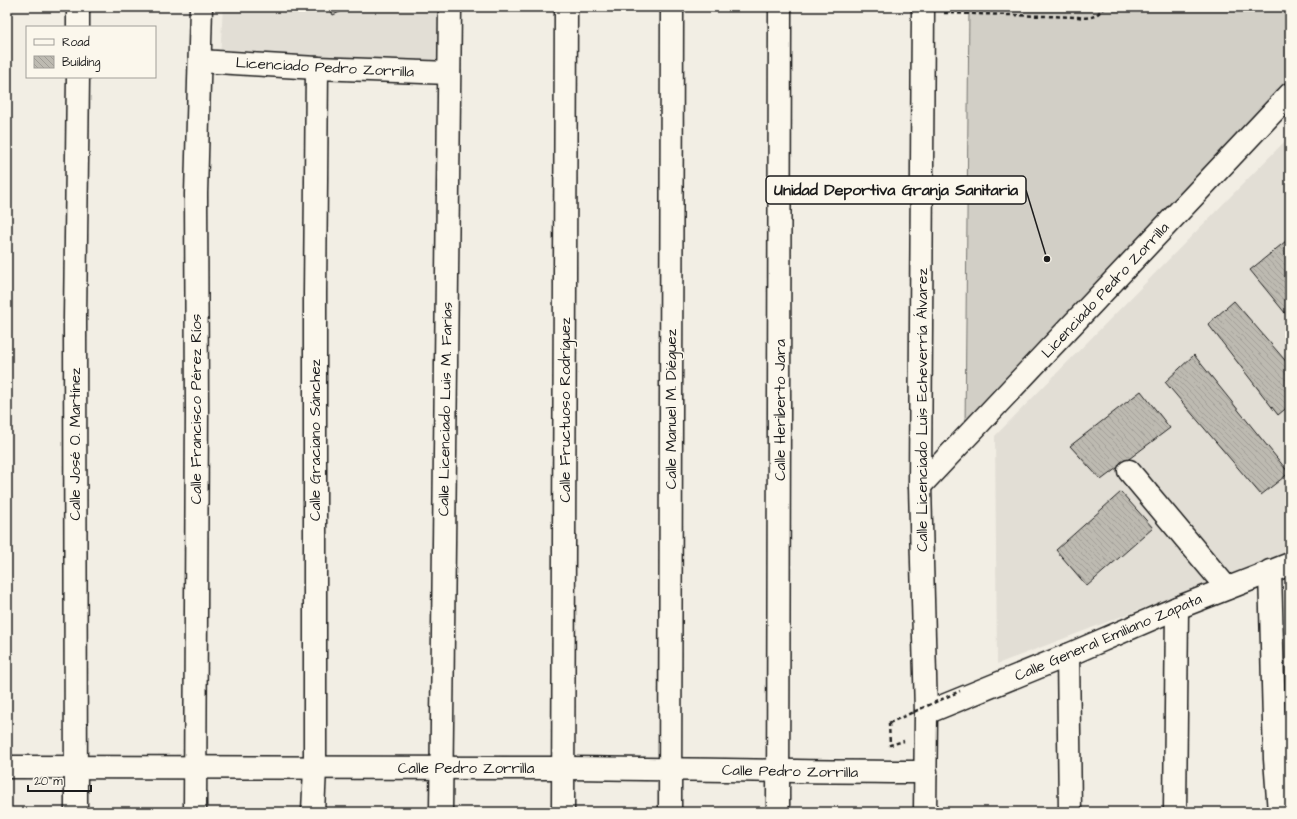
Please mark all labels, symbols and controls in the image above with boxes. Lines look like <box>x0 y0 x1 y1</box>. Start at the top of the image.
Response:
legend <box>26 26 156 78</box>
text: Road <box>62 34 90 51</box>
street label: Licenciado Pedro Zorrilla <box>235 52 415 83</box>
text: Building <box>62 54 100 72</box>
callout: Unidad Deportiva Granja Sanitaria <box>766 176 1026 204</box>
text: Unidad Deportiva Granja Sanitaria <box>774 179 1019 201</box>
street label: Licenciado Pedro Zorrilla <box>1037 218 1174 363</box>
street label: Calle Licenciado Luis Echeverría Álvarez <box>912 268 933 552</box>
street label: Calle Licenciado Luis M. Farías <box>433 301 458 516</box>
street label: Calle Francisco Pérez Ríos <box>186 313 207 504</box>
street label: Calle Fructuoso Rodríguez <box>555 317 577 503</box>
street label: Calle Manuel M. Diéguez <box>661 328 683 489</box>
street label: Calle Heriberto Jara <box>770 339 791 481</box>
street label: Calle Graciano Sánchez <box>305 358 326 521</box>
street label: Calle José O. Martínez <box>65 367 86 520</box>
street label: Calle General Emiliano Zapata <box>1011 588 1205 687</box>
street label: Calle Pedro Zorrilla <box>398 758 535 779</box>
street label: Calle Pedro Zorrilla <box>722 760 859 783</box>
scale bar <box>28 767 91 793</box>
text: 20 m <box>34 773 63 790</box>

